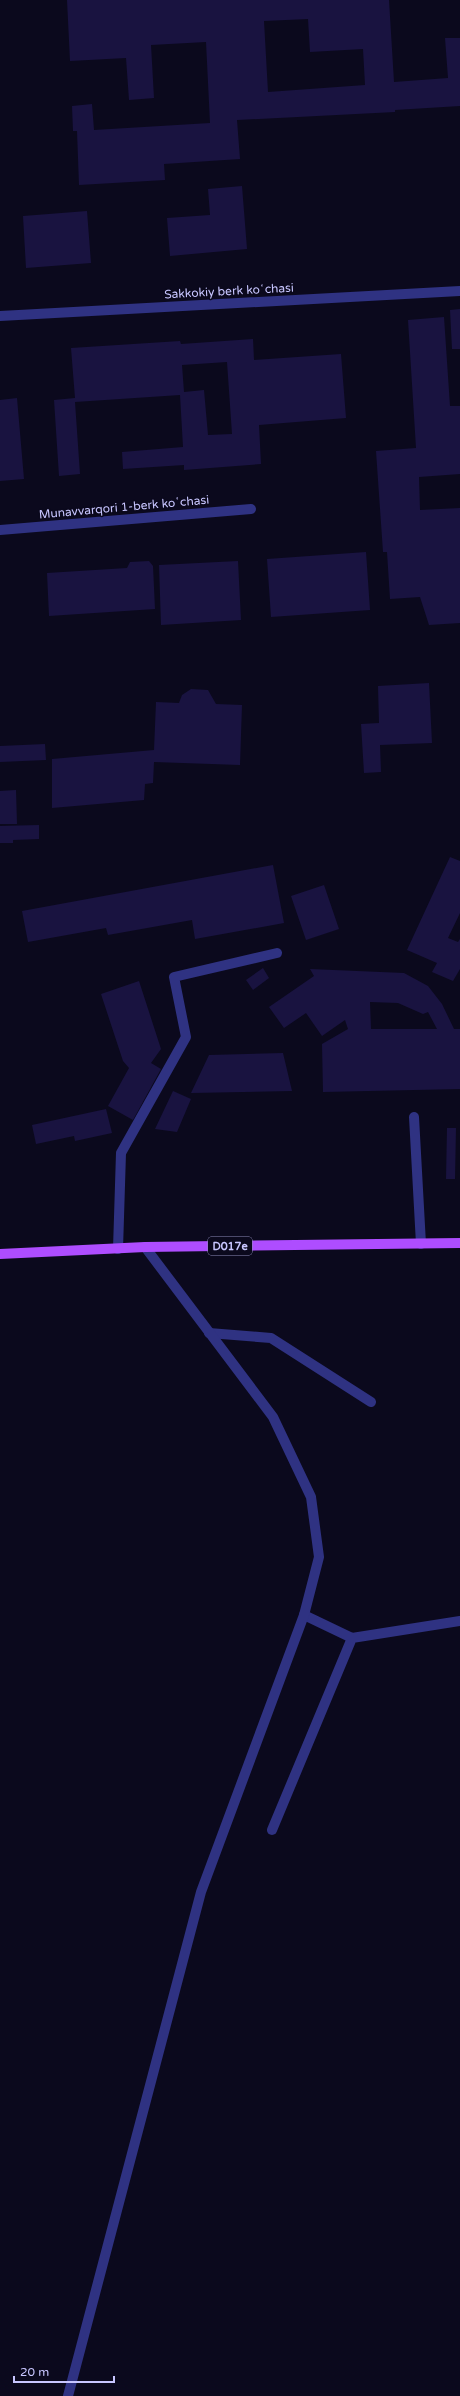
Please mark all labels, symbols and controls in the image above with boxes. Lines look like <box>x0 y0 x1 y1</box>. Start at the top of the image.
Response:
street label: Sakkokiy berk koʻchasi <box>164 281 294 301</box>
street label: Munavvarqori 1-berk koʻchasi <box>38 493 210 521</box>
road number: D017e <box>208 1237 252 1255</box>
scale bar <box>14 2358 114 2384</box>
text: 20 m <box>20 2365 49 2379</box>

